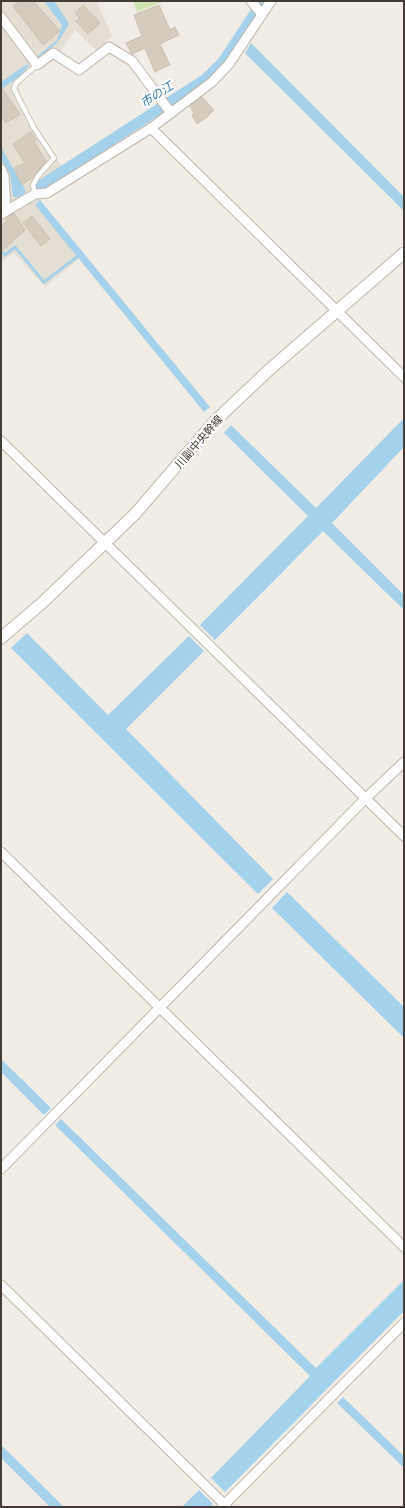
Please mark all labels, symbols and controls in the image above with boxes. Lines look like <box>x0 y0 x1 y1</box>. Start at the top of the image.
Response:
water label: 市の江 <box>138 78 178 111</box>
street label: 川副中央幹線 <box>172 413 226 471</box>

